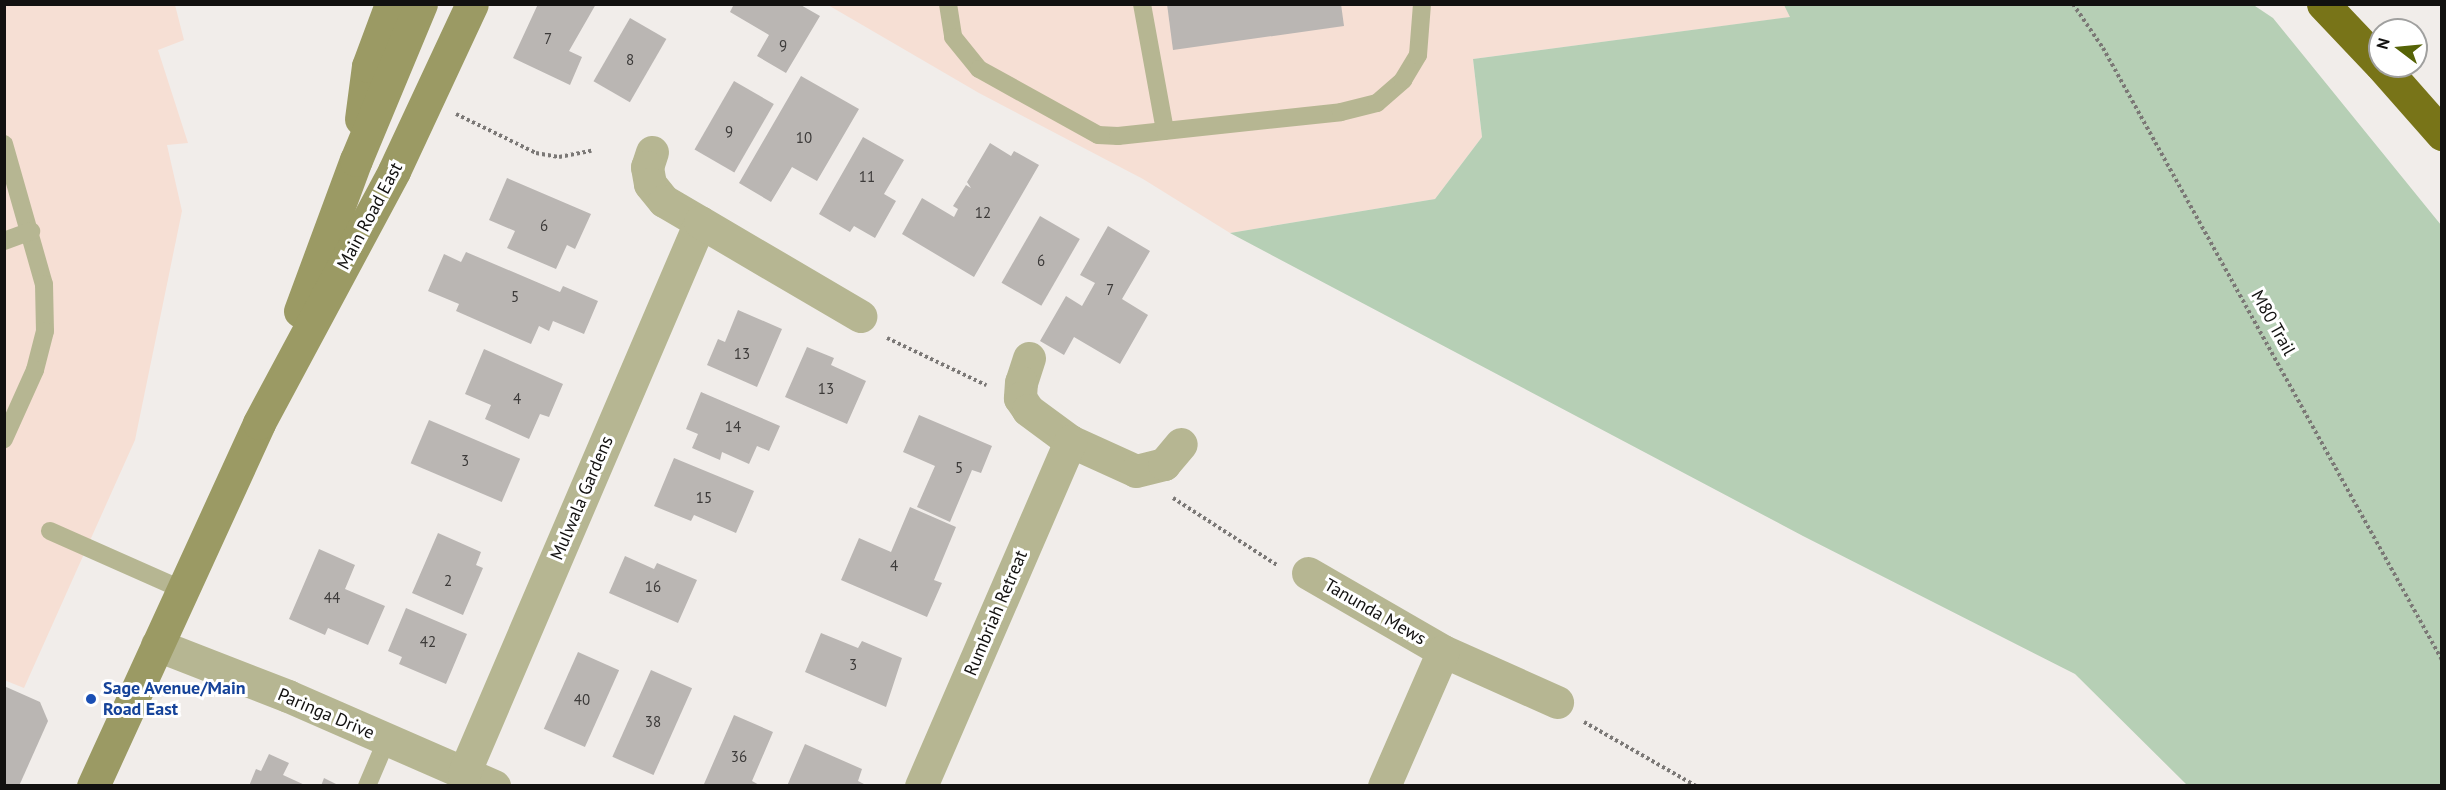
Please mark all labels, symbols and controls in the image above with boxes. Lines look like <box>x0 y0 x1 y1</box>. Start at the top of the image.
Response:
north arrow <box>2368 18 2428 78</box>
house number: 7 <box>544 30 552 48</box>
text: N <box>2372 36 2394 51</box>
house number: 9 <box>779 37 787 55</box>
house number: 8 <box>626 51 634 69</box>
house number: 9 <box>725 123 733 141</box>
house number: 10 <box>796 129 812 147</box>
street label: Main Road East <box>333 159 407 273</box>
house number: 11 <box>859 168 875 186</box>
house number: 12 <box>975 204 991 222</box>
house number: 6 <box>540 217 548 235</box>
house number: 6 <box>1037 252 1045 270</box>
house number: 7 <box>1106 281 1114 299</box>
street label: M80 Trail <box>2246 286 2300 360</box>
house number: 5 <box>511 288 519 306</box>
house number: 13 <box>734 345 750 363</box>
house number: 13 <box>818 380 834 398</box>
house number: 4 <box>513 390 521 408</box>
house number: 14 <box>725 418 741 436</box>
street label: Mulwala Gardens <box>546 433 618 563</box>
house number: 3 <box>461 452 469 470</box>
house number: 5 <box>955 459 963 477</box>
house number: 15 <box>696 489 712 507</box>
street label: Rumbriah Retreat <box>960 547 1032 679</box>
house number: 4 <box>890 557 898 575</box>
house number: 2 <box>444 572 452 590</box>
street label: Tanunda Mews <box>1320 574 1430 650</box>
house number: 16 <box>645 578 661 596</box>
house number: 44 <box>324 589 340 607</box>
house number: 42 <box>420 633 436 651</box>
house number: 3 <box>849 656 857 674</box>
place label: Sage Avenue/Main Road East <box>103 678 246 720</box>
street label: Paringa Drive <box>274 684 378 744</box>
house number: 40 <box>574 691 590 709</box>
marker: Sage Avenue/Main Road East <box>84 692 98 706</box>
house number: 38 <box>645 713 661 731</box>
house number: 36 <box>731 748 747 766</box>

